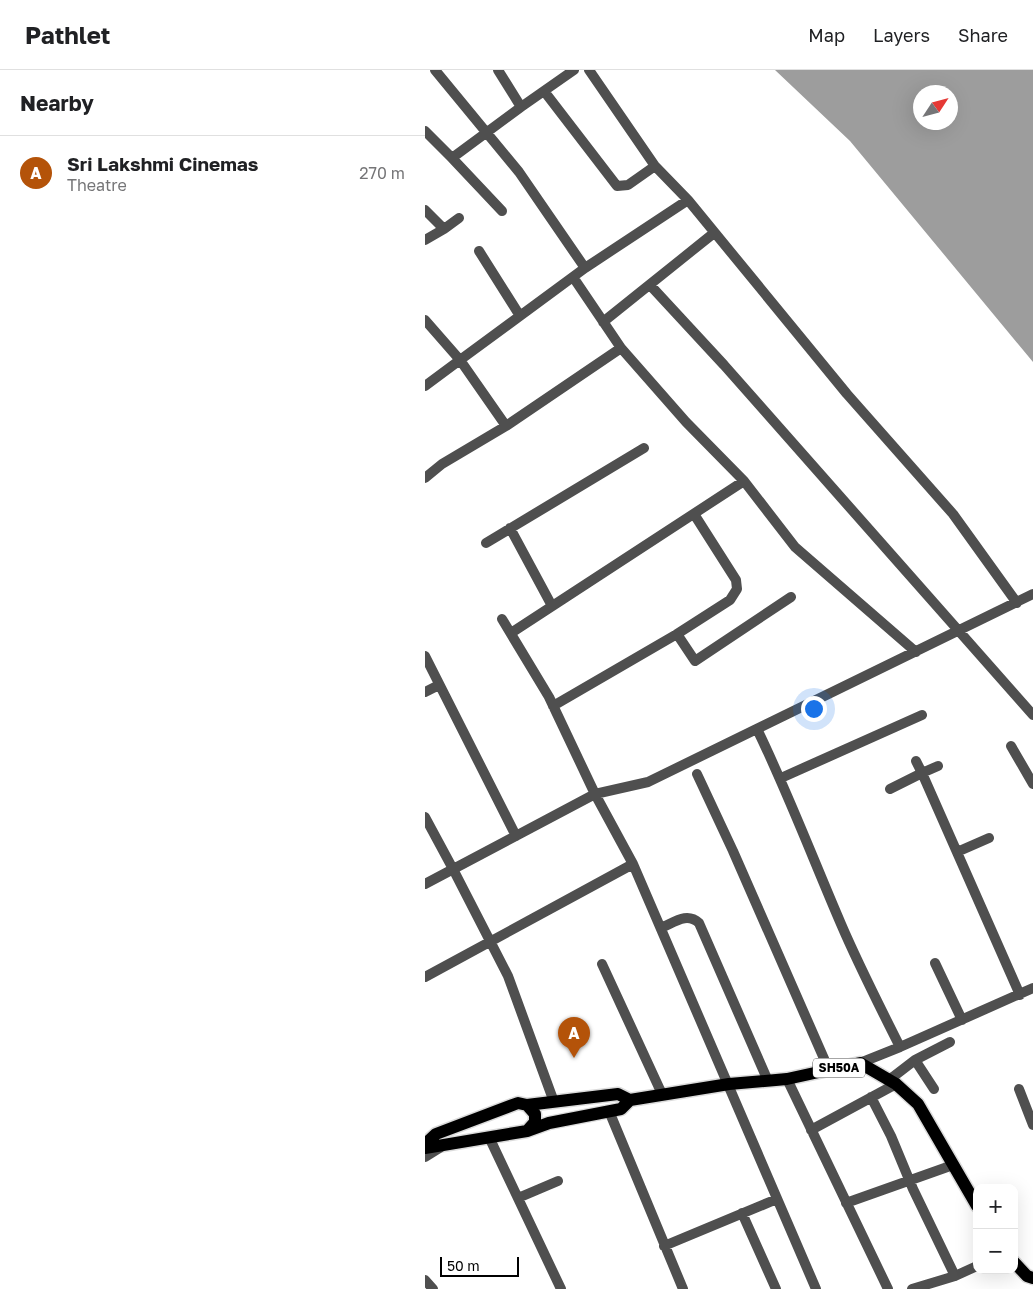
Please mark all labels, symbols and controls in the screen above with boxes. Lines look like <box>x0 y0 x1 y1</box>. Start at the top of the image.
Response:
text: Pathlet <box>25 20 110 49</box>
text: Map <box>808 24 845 46</box>
text: Layers <box>873 24 930 46</box>
text: Share <box>958 24 1008 46</box>
north arrow <box>913 85 958 130</box>
text: Nearby <box>20 90 94 116</box>
text: Sri Lakshmi Cinemas <box>67 152 258 175</box>
text: A <box>30 163 42 183</box>
text: 270 m <box>359 163 405 183</box>
text: Theatre <box>67 175 127 195</box>
your location <box>801 696 827 722</box>
pin: A <box>558 1017 590 1058</box>
road number: SH50A <box>813 1058 865 1078</box>
map controls <box>973 1184 1018 1274</box>
button: + <box>973 1184 1018 1229</box>
button: − <box>973 1229 1018 1274</box>
scale bar <box>440 1254 519 1277</box>
text: 50 m <box>447 1257 480 1274</box>

